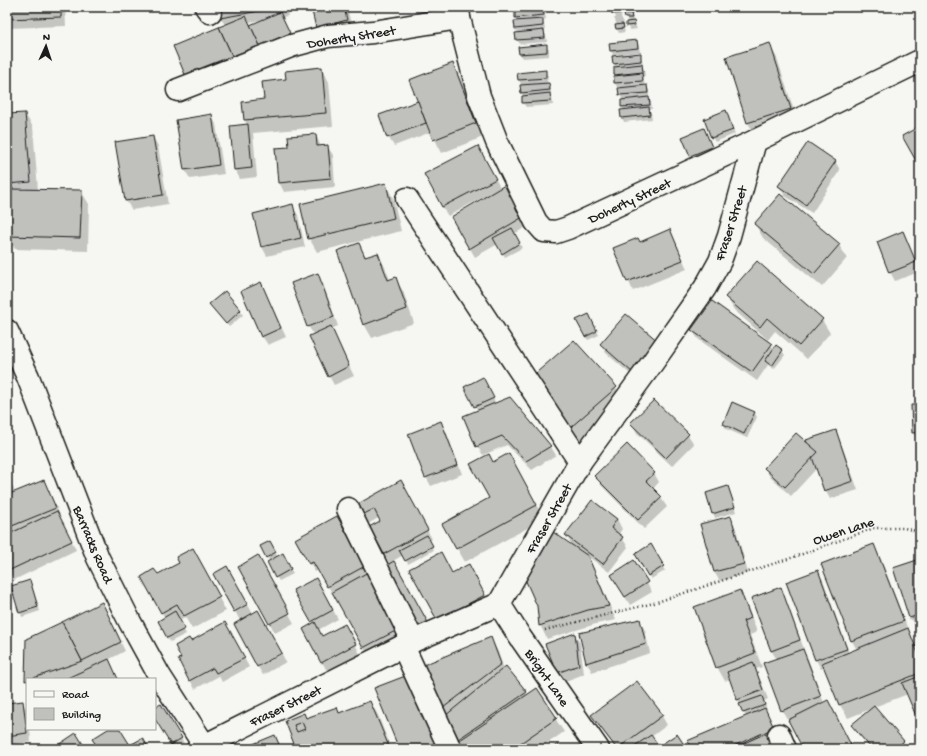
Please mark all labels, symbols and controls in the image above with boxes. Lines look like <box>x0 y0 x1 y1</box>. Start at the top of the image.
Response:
street label: Doherty Street <box>305 23 398 54</box>
north arrow <box>26 26 66 66</box>
text: N <box>43 32 50 44</box>
street label: Doherty Street <box>585 175 675 229</box>
street label: Fraser Street <box>712 183 753 264</box>
street label: Fraser Street <box>523 480 578 558</box>
street label: Barracks Road <box>67 503 116 588</box>
street label: Owen Lane <box>811 514 877 550</box>
street label: Bright Lane <box>519 646 572 711</box>
legend <box>26 678 156 730</box>
street label: Fraser Street <box>246 682 326 732</box>
text: Road <box>62 689 89 703</box>
text: Building <box>61 709 101 723</box>

